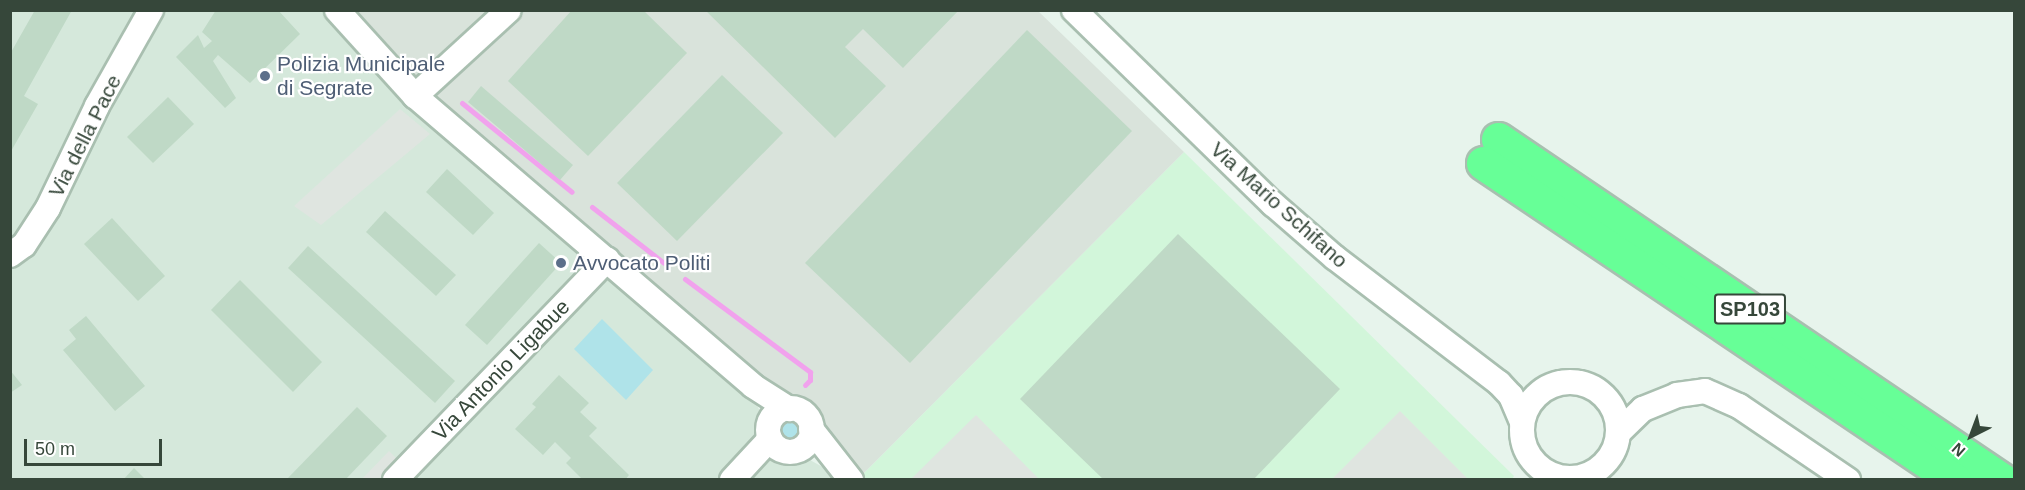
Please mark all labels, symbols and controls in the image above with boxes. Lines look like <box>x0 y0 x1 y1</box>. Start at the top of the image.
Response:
place label: Polizia Municipale di Segrate <box>277 51 445 101</box>
marker: Polizia Municipale di Segrate <box>258 69 272 83</box>
street label: Via della Pace <box>43 71 127 201</box>
street label: Via Mario Schifano <box>1205 137 1353 273</box>
place label: Avvocato Politi <box>573 250 710 276</box>
marker: Avvocato Politi <box>554 256 568 270</box>
road number: SP103 <box>1712 292 1788 326</box>
street label: Via Antonio Ligabue <box>427 294 575 446</box>
north arrow <box>1941 406 2001 466</box>
scale bar <box>27 427 165 465</box>
text: 50 m <box>35 439 75 459</box>
text: N <box>1949 440 1969 460</box>

